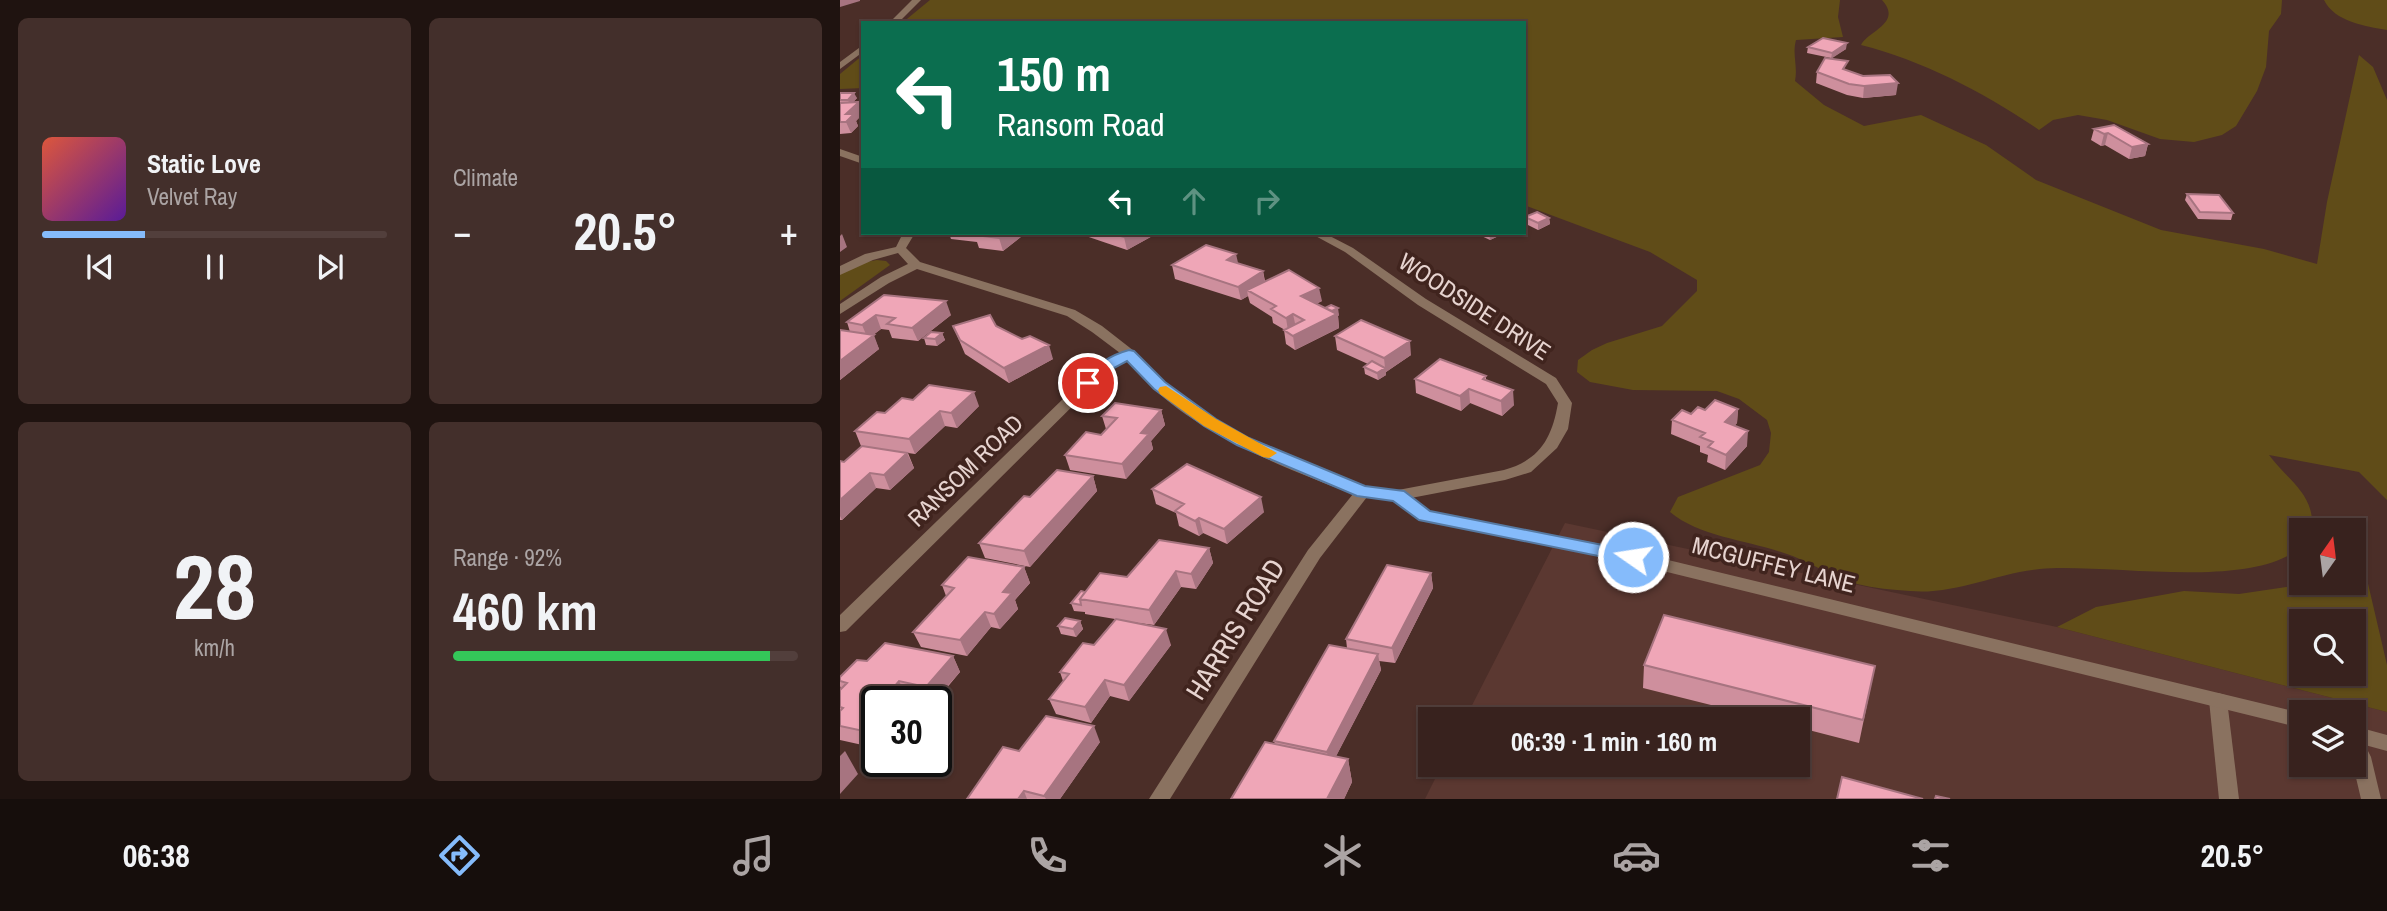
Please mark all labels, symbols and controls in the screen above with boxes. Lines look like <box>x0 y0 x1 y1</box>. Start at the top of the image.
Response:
text: 150 m <box>997 40 1111 106</box>
icon: left <box>882 49 973 140</box>
text: Ransom Road <box>997 103 1165 146</box>
text: Static Love <box>147 146 261 181</box>
text: Climate <box>453 162 518 193</box>
text: Velvet Ray <box>147 181 237 212</box>
icon: left <box>1102 182 1140 220</box>
icon: ahead <box>1175 182 1213 220</box>
icon: right <box>1248 182 1286 220</box>
text: 20.5° <box>574 196 677 266</box>
text: − <box>453 206 471 257</box>
text: + <box>780 206 798 257</box>
street label: WOODSIDE DRIVE <box>1393 245 1557 367</box>
icon: previous <box>81 248 119 286</box>
icon: pause <box>196 248 234 286</box>
icon: next <box>311 248 349 286</box>
pin <box>1058 353 1118 413</box>
icon: arrive <box>1069 364 1107 402</box>
street label: RANSOM ROAD <box>900 407 1030 533</box>
north arrow <box>2289 518 2366 595</box>
map controls <box>2289 518 2366 777</box>
position arrow <box>1596 520 1670 594</box>
text: 28 <box>173 525 256 647</box>
street label: MCGUFFEY LANE <box>1689 528 1859 600</box>
text: Range · 92% <box>453 542 562 573</box>
street label: HARRIS ROAD <box>1177 551 1293 707</box>
text: 460 km <box>453 576 598 646</box>
button: search <box>2289 609 2366 686</box>
text: km/h <box>194 632 235 663</box>
speed limit sign: 30 <box>861 686 952 777</box>
button: layers <box>2289 700 2366 777</box>
text: 06:39 · 1 min · 160 m <box>1511 724 1717 759</box>
icon: directions <box>435 831 484 880</box>
icon: music <box>729 831 778 880</box>
icon: phone <box>1023 831 1072 880</box>
icon: climate <box>1318 831 1367 880</box>
icon: car <box>1612 831 1661 880</box>
icon: filters <box>1906 831 1955 880</box>
text: 06:38 <box>123 834 190 877</box>
text: 20.5° <box>2200 834 2264 877</box>

